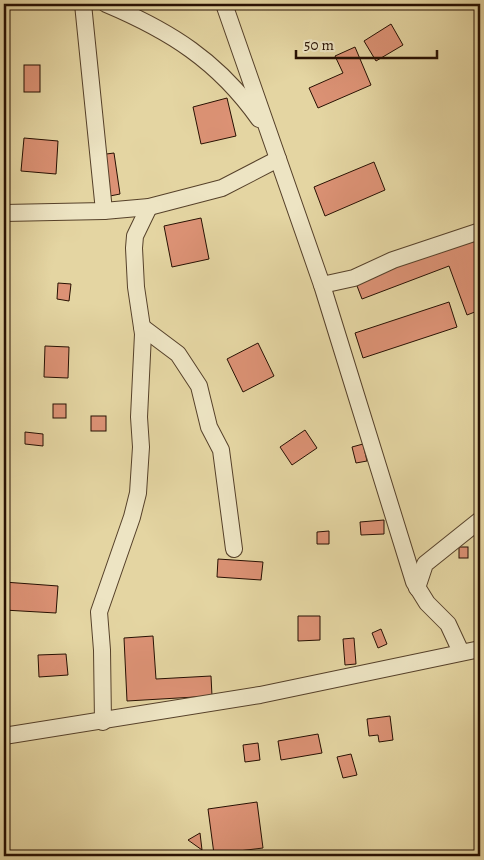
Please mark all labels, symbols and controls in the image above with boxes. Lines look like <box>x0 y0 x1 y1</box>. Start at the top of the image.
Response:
scale bar <box>296 28 438 60</box>
text: 50 m <box>304 35 334 55</box>

